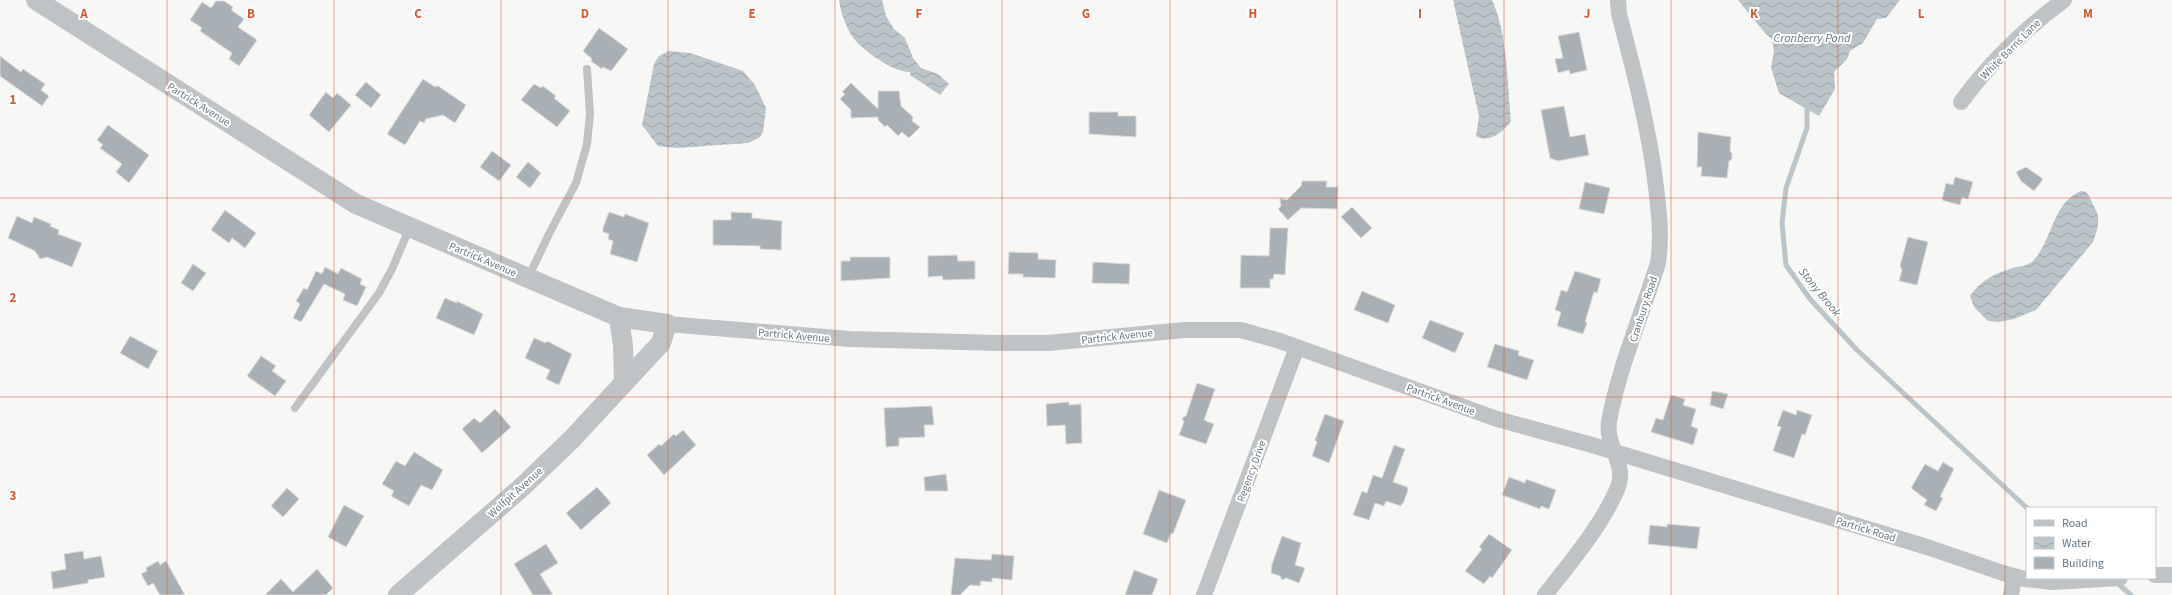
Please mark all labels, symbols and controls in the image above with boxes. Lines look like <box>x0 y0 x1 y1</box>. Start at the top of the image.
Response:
text: A <box>79 5 88 23</box>
text: B <box>247 5 255 23</box>
text: C <box>414 5 422 23</box>
text: D <box>581 5 589 23</box>
text: E <box>748 5 756 23</box>
text: F <box>916 5 923 23</box>
text: G <box>1082 5 1090 23</box>
text: H <box>1249 5 1257 23</box>
text: I <box>1418 5 1422 23</box>
text: J <box>1584 5 1590 23</box>
text: K <box>1750 5 1759 23</box>
text: L <box>1918 5 1925 23</box>
text: M <box>2083 5 2093 23</box>
street label: White Barns Lane <box>1977 16 2044 83</box>
water label: Cranberry Pond <box>1774 30 1851 47</box>
street label: Partrick Avenue <box>164 79 234 130</box>
text: 1 <box>10 91 17 109</box>
street label: Partrick Avenue <box>447 239 519 281</box>
water label: Stony Brook <box>1794 264 1845 321</box>
street label: Cranbury Road <box>1626 274 1661 344</box>
text: 2 <box>10 289 17 307</box>
street label: Partrick Avenue <box>757 325 831 346</box>
street label: Partrick Avenue <box>1081 325 1154 348</box>
street label: Partrick Avenue <box>1404 380 1478 419</box>
street label: Regency Drive <box>1233 438 1270 504</box>
street label: Wolfpit Avenue <box>485 463 546 521</box>
text: 3 <box>10 487 17 505</box>
legend <box>2026 507 2156 579</box>
street label: Partrick Road <box>1834 513 1898 546</box>
text: Road <box>2062 515 2088 532</box>
text: Water <box>2062 535 2092 552</box>
text: Building <box>2062 555 2104 572</box>

